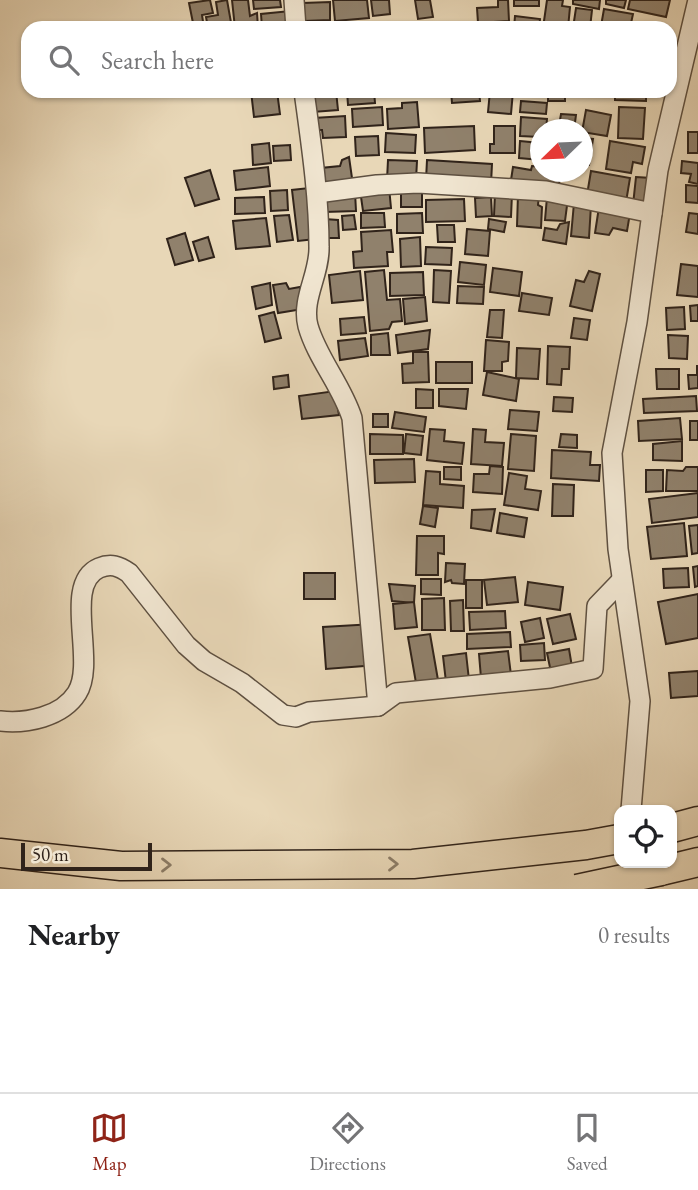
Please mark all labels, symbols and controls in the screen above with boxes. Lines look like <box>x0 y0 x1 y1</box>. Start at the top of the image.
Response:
search box <box>21 21 677 98</box>
icon: search <box>45 41 83 79</box>
text: Search here <box>101 43 214 77</box>
north arrow <box>530 119 593 182</box>
map controls <box>614 805 677 868</box>
button: locate <box>614 805 677 868</box>
scale bar <box>21 840 152 872</box>
text: 50 m <box>32 842 69 867</box>
one-way arrow <box>388 856 399 872</box>
one-way arrow <box>161 857 171 873</box>
text: Nearby <box>28 915 120 954</box>
text: 0 results <box>598 920 670 950</box>
tab: Map <box>90 1109 128 1176</box>
tab: Directions <box>309 1109 386 1176</box>
tab: Saved <box>567 1109 608 1176</box>

